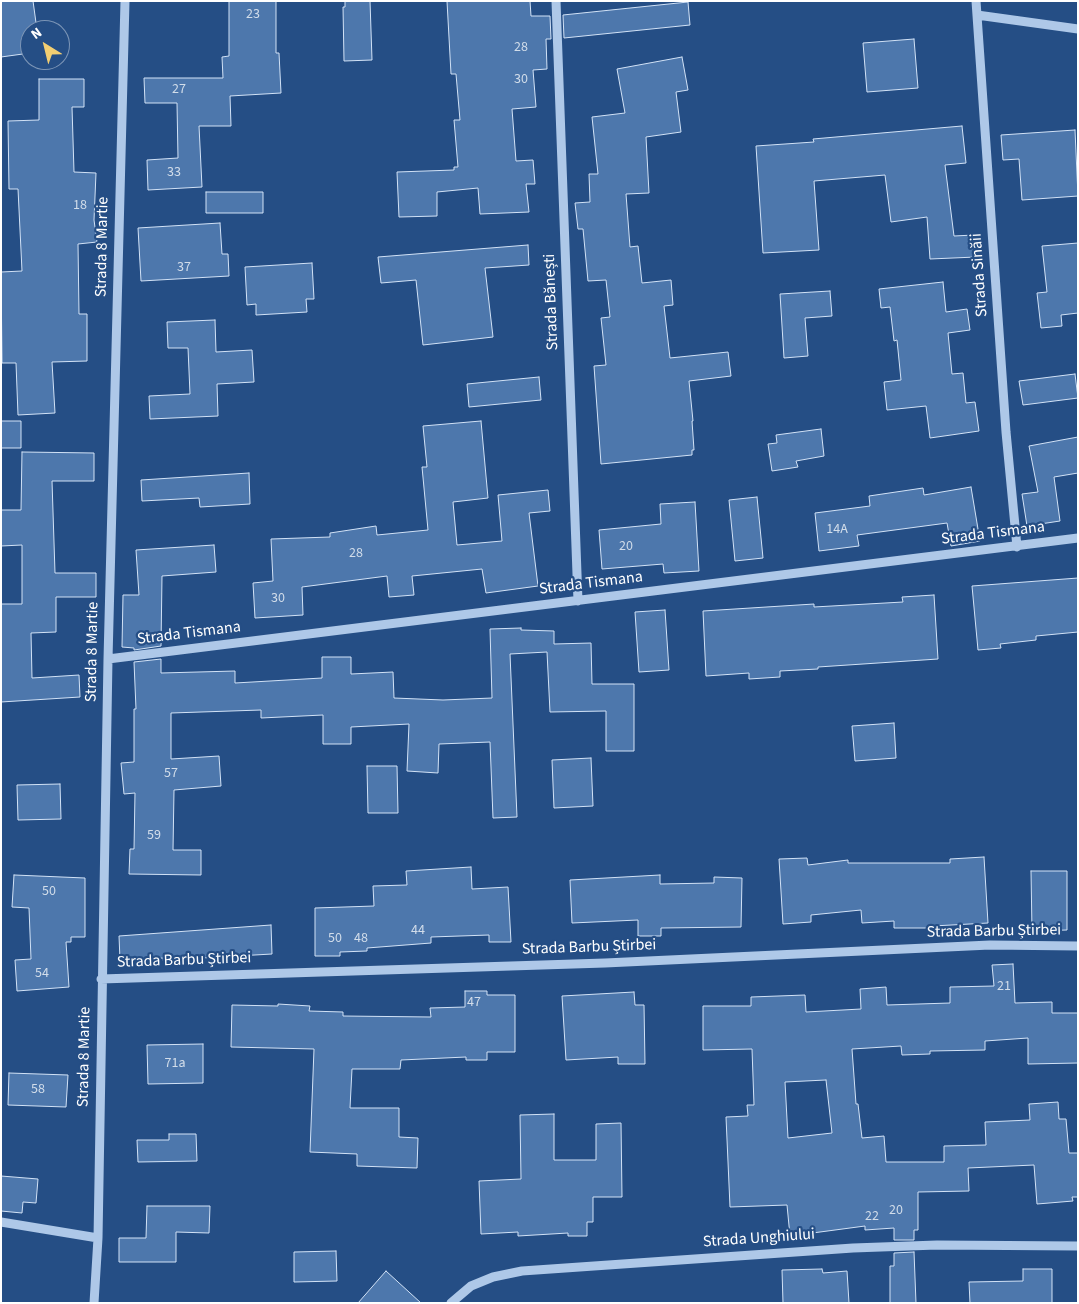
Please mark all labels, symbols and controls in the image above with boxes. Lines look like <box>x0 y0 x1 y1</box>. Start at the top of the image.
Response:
house number: 23 <box>246 7 260 23</box>
north arrow <box>20 20 70 70</box>
text: N <box>27 23 46 45</box>
house number: 28 <box>514 40 528 56</box>
house number: 30 <box>514 72 528 88</box>
house number: 27 <box>172 82 186 98</box>
house number: 33 <box>167 165 181 181</box>
street label: Strada 8 Martie <box>93 197 113 297</box>
house number: 18 <box>73 198 87 214</box>
street label: Strada Sinăii <box>967 232 993 318</box>
street label: Strada Bănești <box>541 253 563 351</box>
house number: 37 <box>177 260 191 276</box>
street label: Strada Tismana <box>940 518 1046 550</box>
house number: 14A <box>826 522 848 538</box>
house number: 20 <box>619 539 633 555</box>
house number: 28 <box>349 546 363 562</box>
street label: Strada Tismana <box>538 568 644 600</box>
house number: 30 <box>271 591 285 607</box>
street label: Strada 8 Martie <box>83 602 103 702</box>
street label: Strada Tismana <box>136 618 242 650</box>
house number: 57 <box>164 766 178 782</box>
house number: 59 <box>147 828 161 844</box>
house number: 50 <box>42 884 56 900</box>
street label: Strada Barbu Știrbei <box>927 921 1061 943</box>
house number: 44 <box>411 923 425 939</box>
house number: 50 <box>328 931 342 947</box>
house number: 48 <box>354 931 368 947</box>
street label: Strada Barbu Știrbei <box>521 936 657 960</box>
street label: Strada Barbu Știrbei <box>116 949 252 973</box>
house number: 54 <box>35 966 49 982</box>
house number: 21 <box>997 979 1011 995</box>
house number: 47 <box>467 995 481 1011</box>
street label: Strada 8 Martie <box>75 1007 95 1107</box>
house number: 71a <box>165 1056 185 1072</box>
house number: 58 <box>31 1082 45 1098</box>
house number: 20 <box>889 1203 903 1219</box>
house number: 22 <box>865 1209 879 1225</box>
street label: Strada Unghiului <box>702 1226 816 1252</box>

